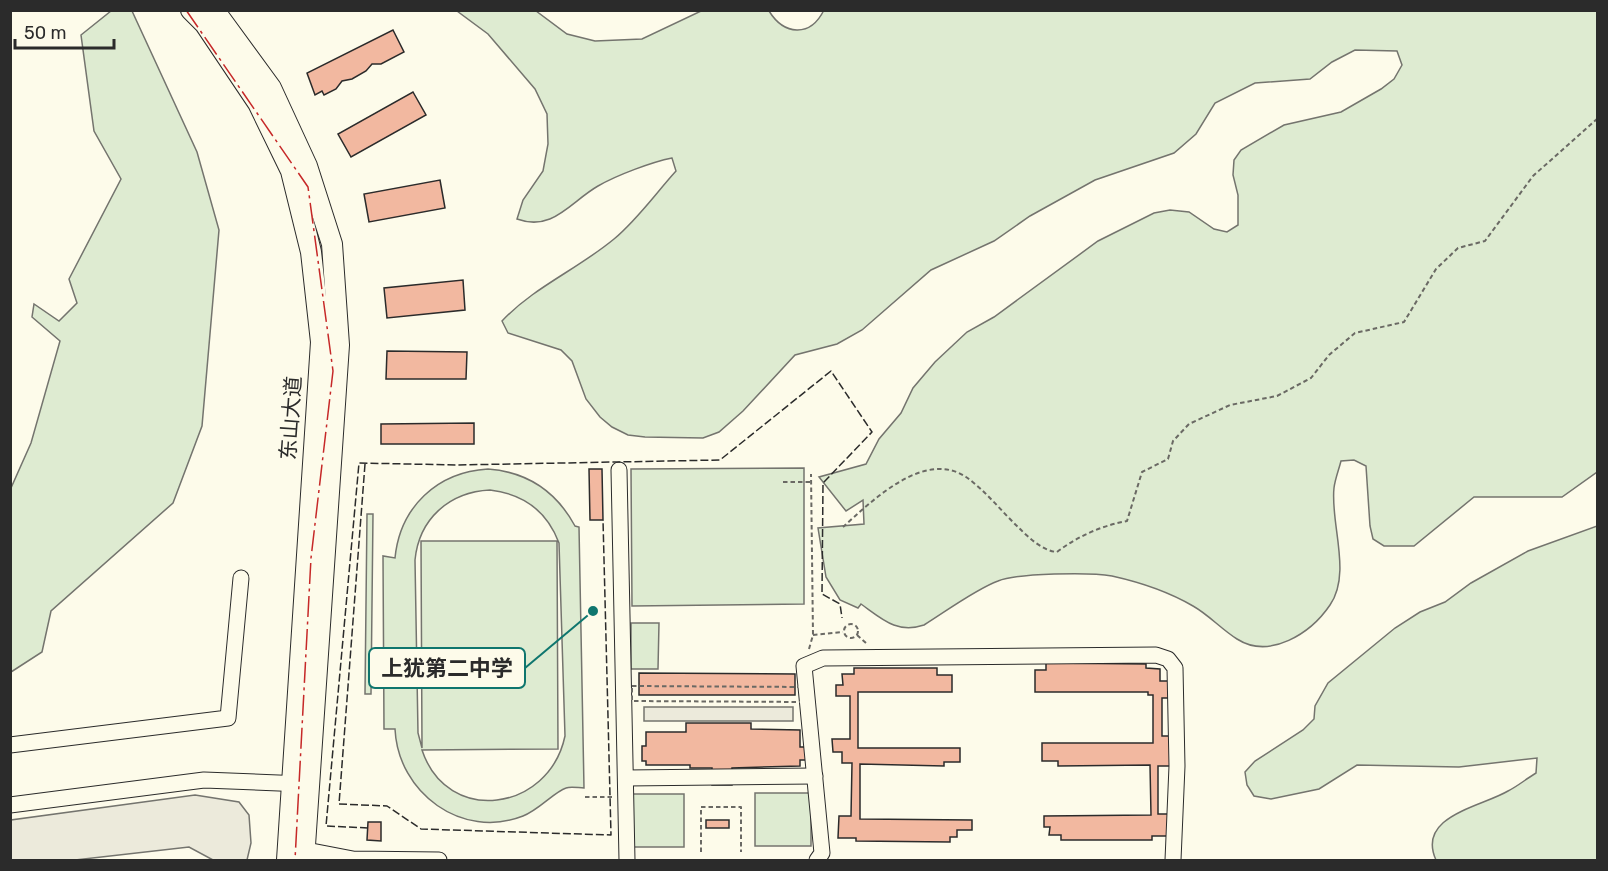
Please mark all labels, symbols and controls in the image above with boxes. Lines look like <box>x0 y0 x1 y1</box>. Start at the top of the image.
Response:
scale bar <box>15 12 114 50</box>
text: 50 m <box>24 22 67 44</box>
street label: 东山大道 <box>275 375 306 461</box>
callout: 上犹第二中学 <box>369 648 525 688</box>
text: 上犹第二中学 <box>381 655 513 682</box>

